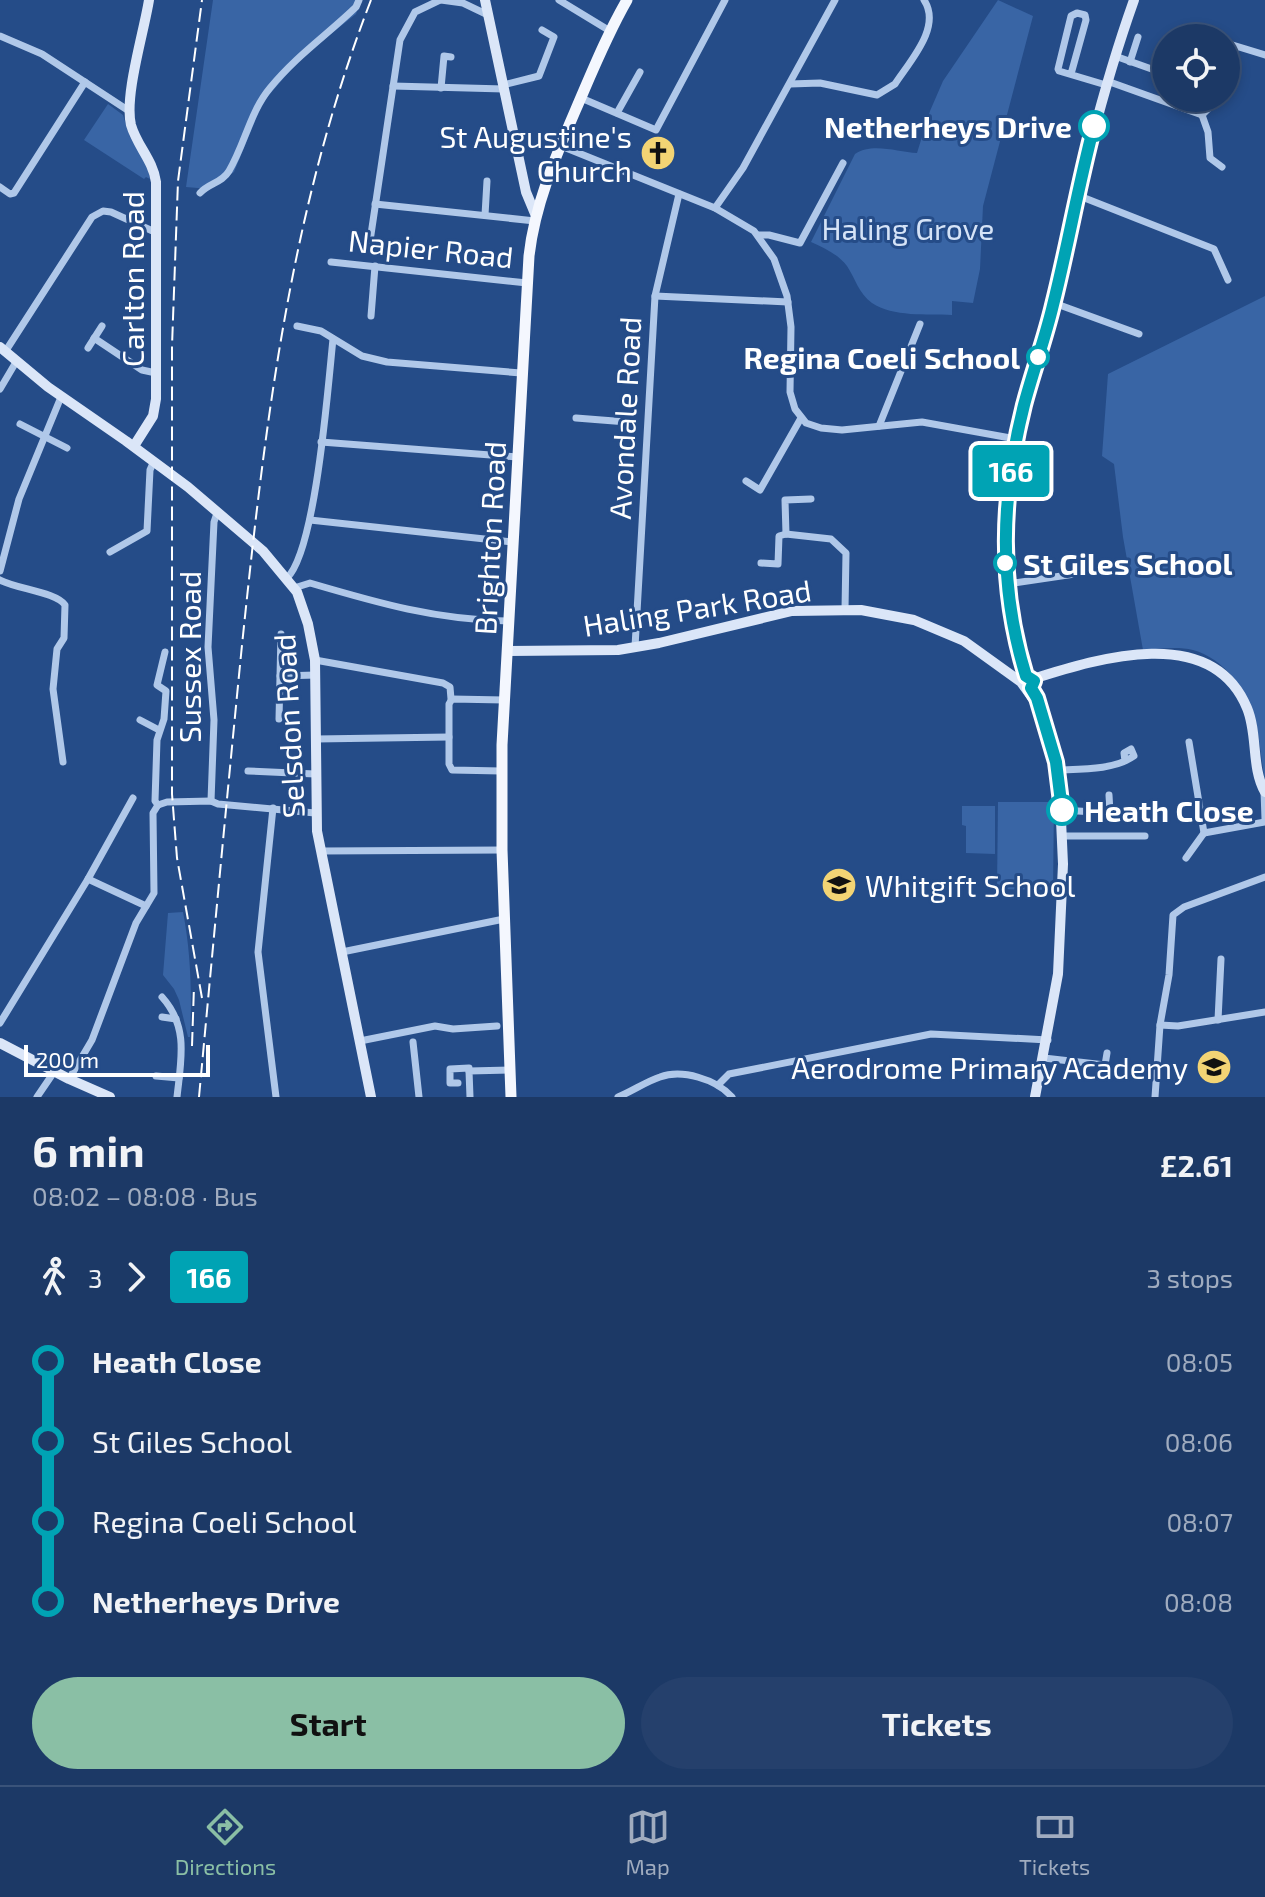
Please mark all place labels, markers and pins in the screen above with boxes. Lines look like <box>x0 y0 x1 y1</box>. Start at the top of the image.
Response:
place label: Netherheys Drive <box>824 108 1072 145</box>
marker: Netherheys Drive <box>1079 111 1109 141</box>
place label: St Augustine's Church <box>439 118 632 188</box>
church icon: St Augustine's Church <box>639 134 677 172</box>
place label: Regina Coeli School <box>744 339 1020 375</box>
marker: Regina Coeli School <box>1027 346 1049 368</box>
place label: St Giles School <box>1023 545 1232 581</box>
marker: St Giles School <box>994 552 1016 574</box>
place label: Heath Close <box>1084 792 1254 828</box>
marker: Heath Close <box>1047 795 1077 825</box>
school or university icon: Whitgift School <box>820 866 858 904</box>
place label: Whitgift School <box>865 867 1075 903</box>
school or university icon: Aerodrome Primary Academy <box>1195 1048 1233 1086</box>
place label: Aerodrome Primary Academy <box>791 1049 1188 1085</box>

